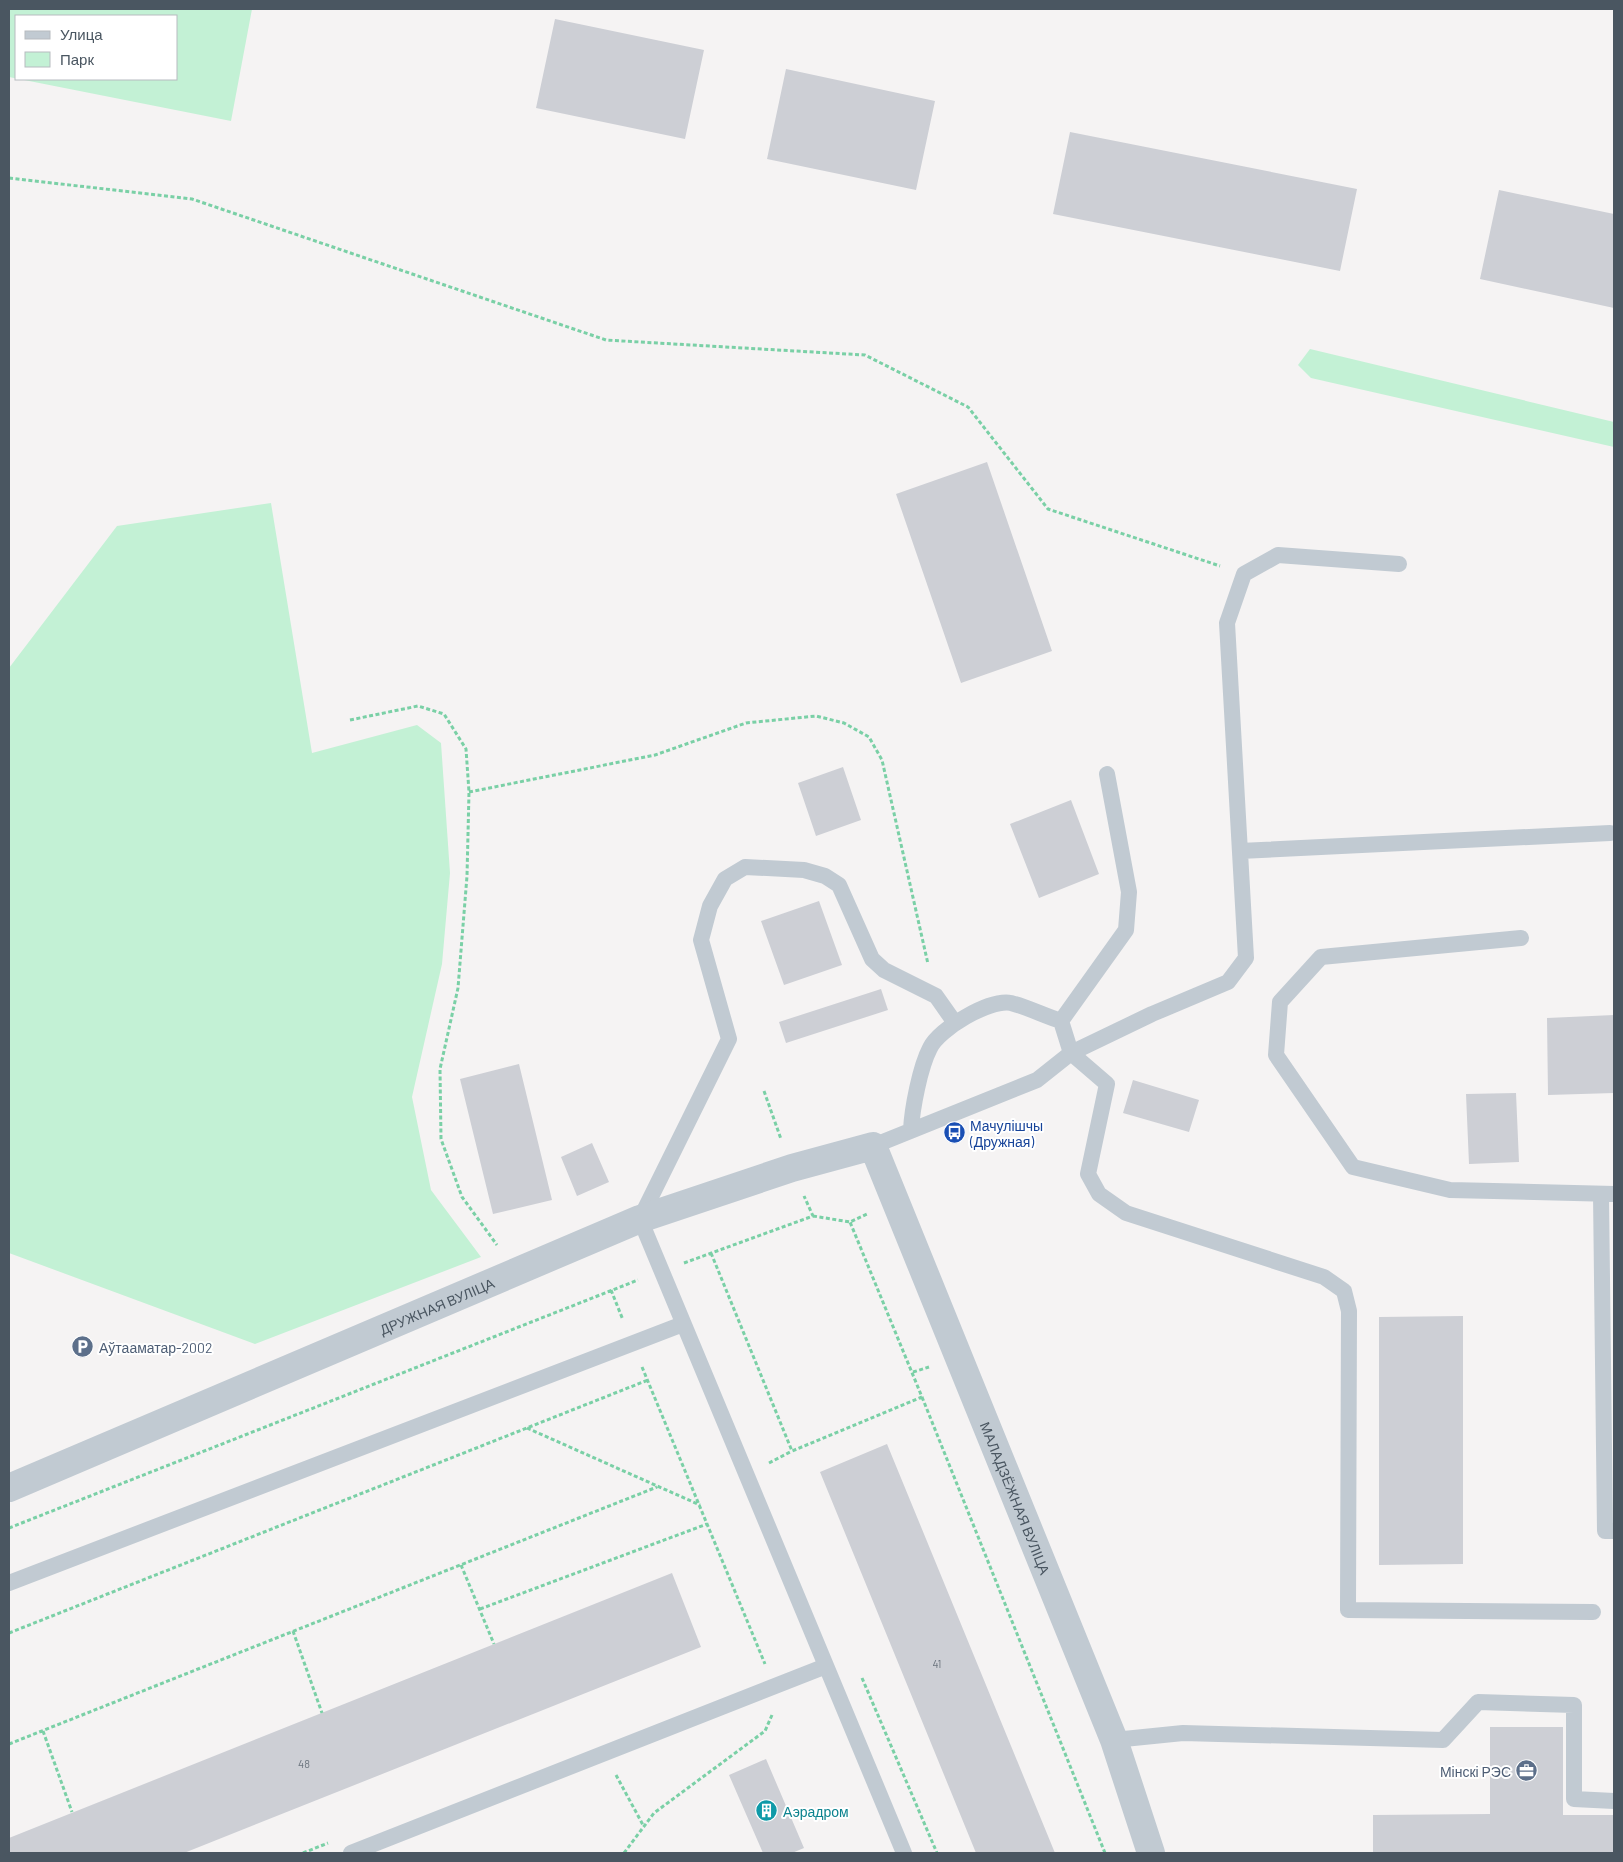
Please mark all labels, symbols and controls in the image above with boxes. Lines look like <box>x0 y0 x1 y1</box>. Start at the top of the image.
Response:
legend <box>15 15 178 80</box>
text: Улица <box>60 25 103 43</box>
text: Парк <box>60 50 94 68</box>
place label: Мачулішчы (Дружная) <box>969 1117 1043 1150</box>
bus stop icon: Мачулішчы (Дружная) <box>942 1121 966 1145</box>
street label: ДРУЖНАЯ ВУЛІЦА <box>377 1273 497 1338</box>
parking icon: Аўтааматар-2002 <box>71 1335 95 1359</box>
place label: Аўтааматар-2002 <box>99 1339 212 1356</box>
street label: МАЛАДЗЁЖНАЯ ВУЛІЦА <box>977 1419 1055 1577</box>
house number: 41 <box>933 1657 941 1670</box>
house number: 48 <box>298 1757 310 1770</box>
office icon: Мінскі РЭС <box>1515 1759 1539 1783</box>
place label: Мінскі РЭС <box>1440 1763 1511 1780</box>
building icon: Аэрадром <box>755 1799 779 1823</box>
place label: Аэрадром <box>783 1803 849 1820</box>

